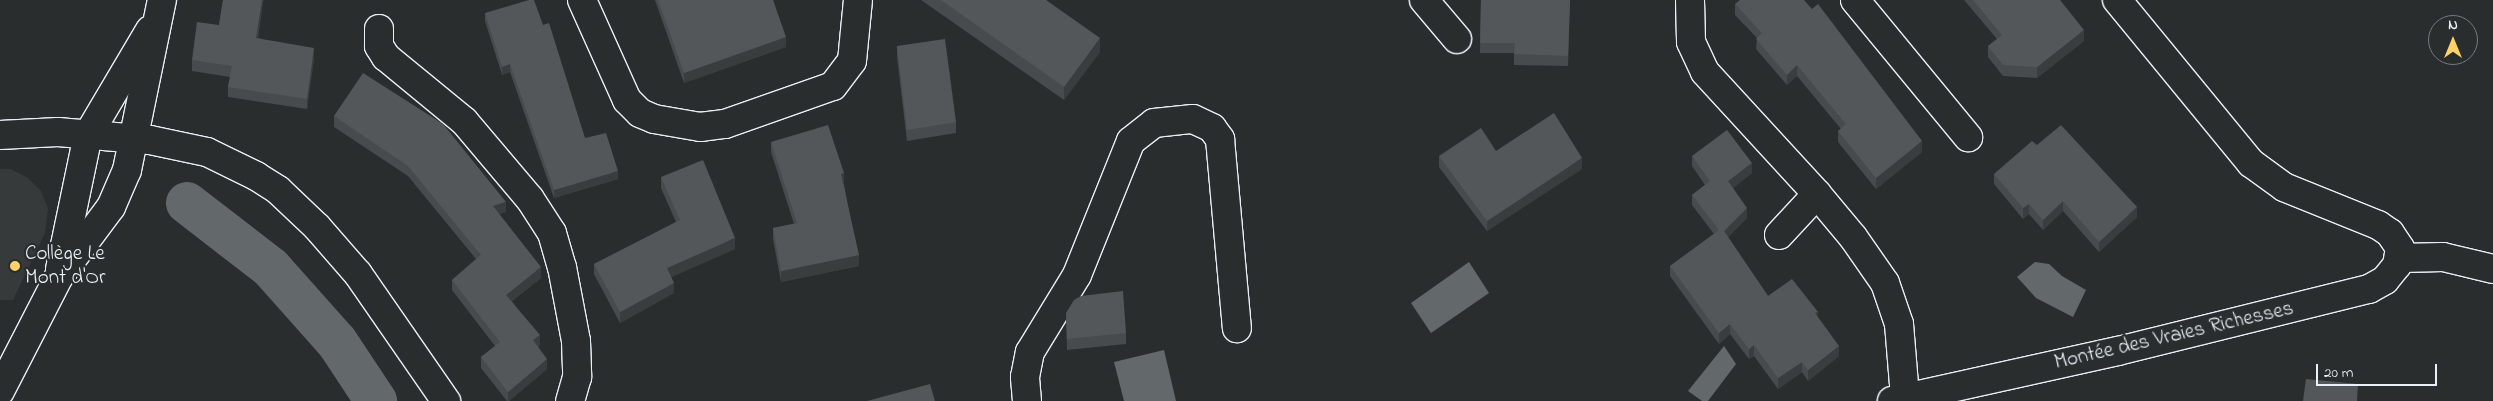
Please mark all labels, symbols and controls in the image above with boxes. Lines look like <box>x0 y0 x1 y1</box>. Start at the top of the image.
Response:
north arrow <box>2428 15 2478 65</box>
text: N <box>2448 15 2458 36</box>
place label: Collège Le Mont d'Or <box>25 241 106 291</box>
marker: Collège Le Mont d'Or <box>9 260 21 272</box>
street label: Montée des Vraies Richesses <box>2052 296 2296 376</box>
scale bar <box>2318 354 2439 386</box>
text: 20 m <box>2324 362 2353 384</box>

